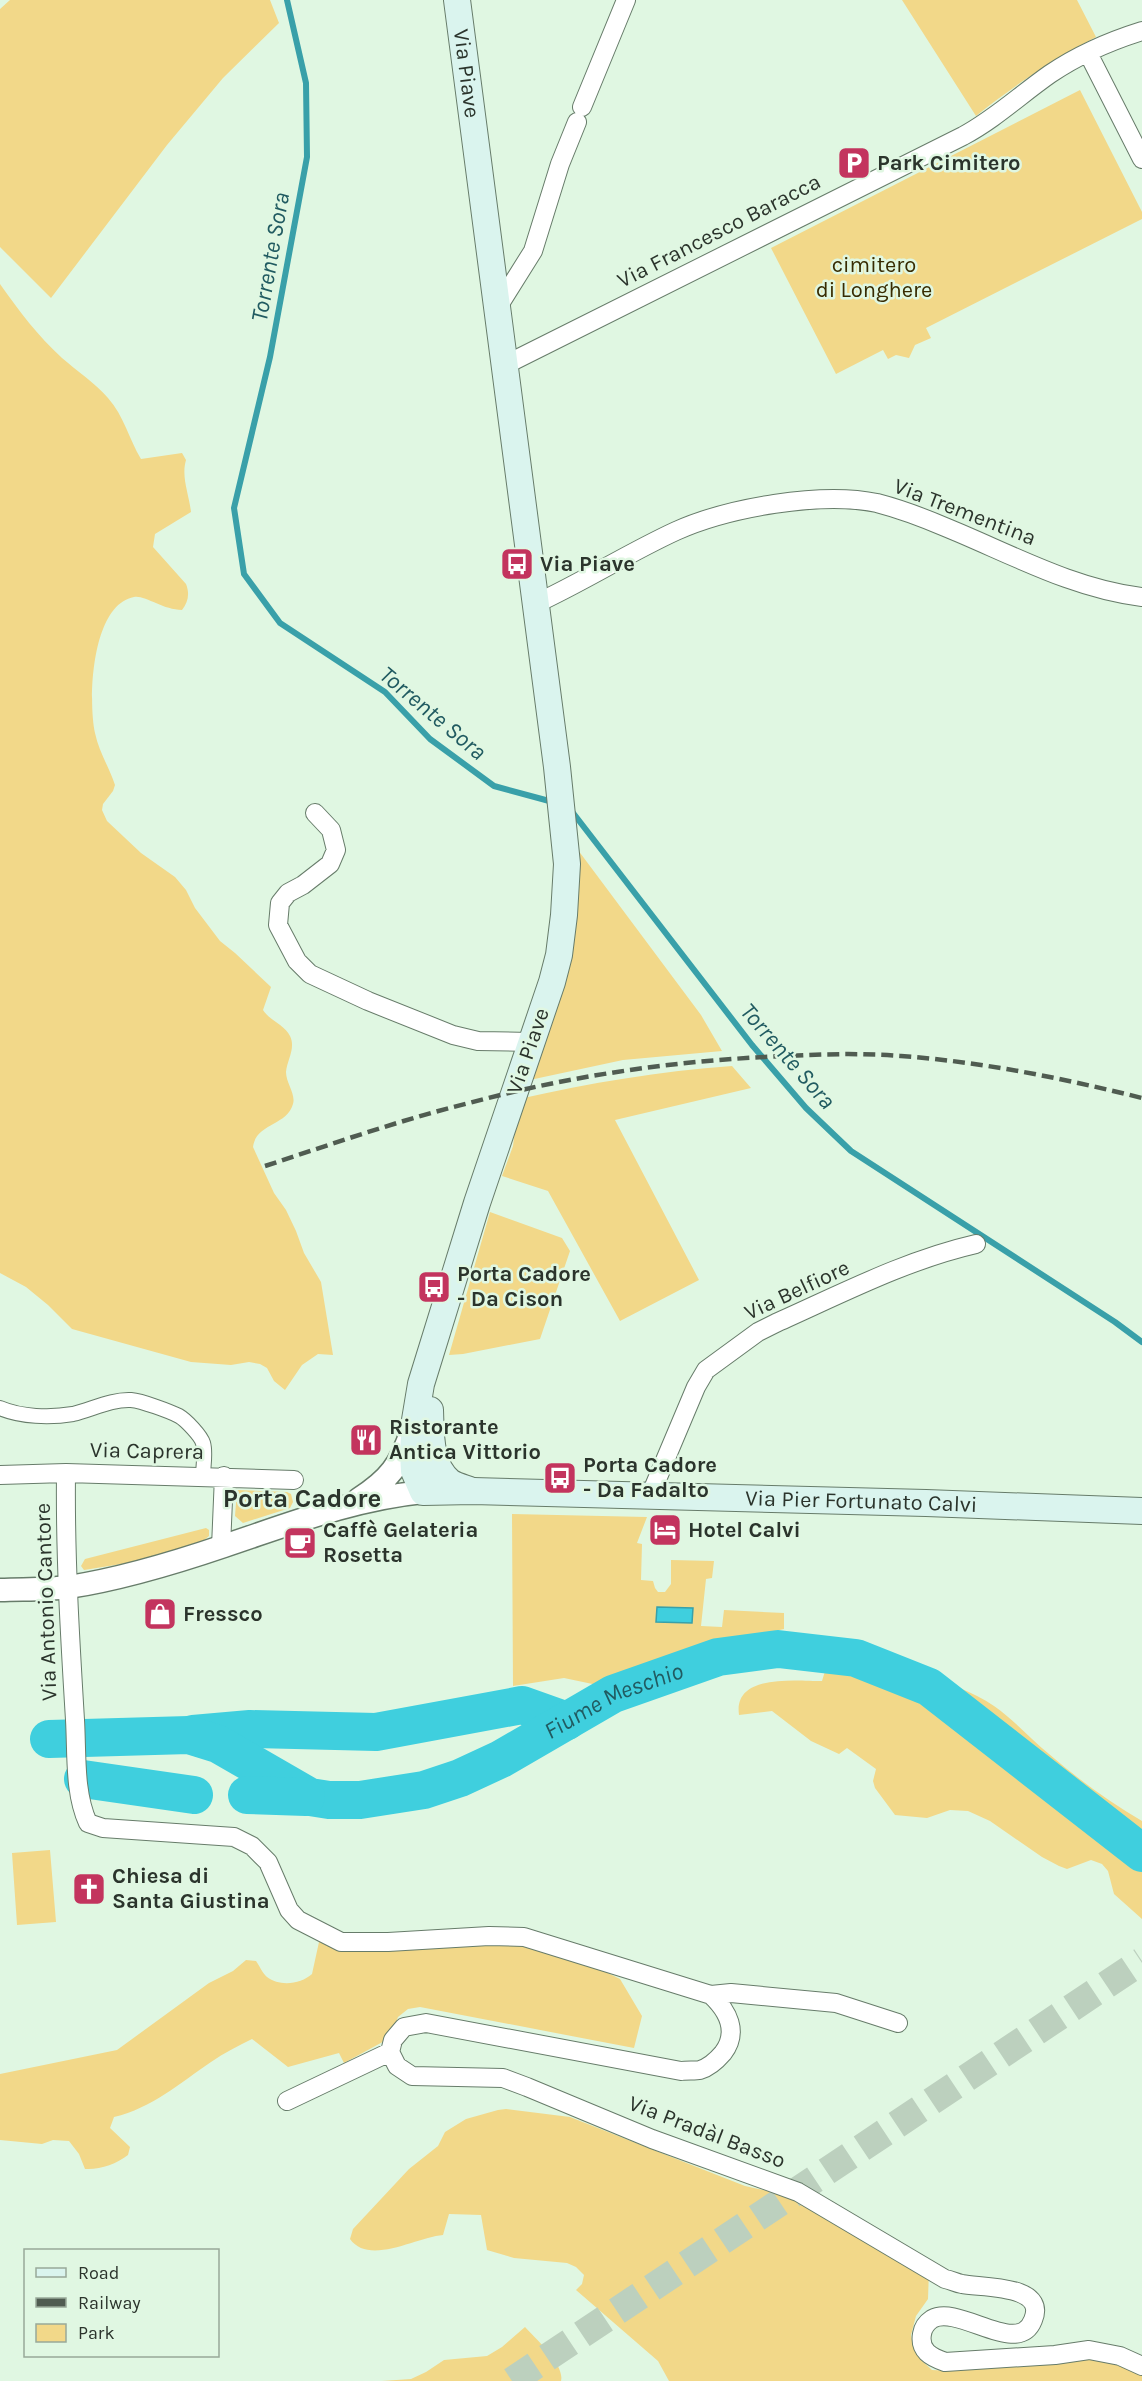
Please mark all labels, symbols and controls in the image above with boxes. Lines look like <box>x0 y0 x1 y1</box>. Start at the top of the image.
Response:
street label: Via Piave <box>448 27 485 119</box>
parking icon: Park Cimitero <box>836 145 872 181</box>
place label: Park Cimitero <box>877 150 1021 176</box>
street label: Via Francesco Baracca <box>613 168 825 294</box>
water label: Torrente Sora <box>245 190 295 324</box>
park label: cimitero di Longhere <box>816 252 932 303</box>
street label: Via Trementina <box>890 473 1040 551</box>
bus stop icon: Via Piave <box>499 546 535 582</box>
place label: Via Piave <box>540 551 635 577</box>
water label: Torrente Sora <box>374 660 492 766</box>
water label: Torrente Sora <box>734 997 842 1115</box>
street label: Via Piave <box>501 1004 555 1098</box>
street label: Via Belfiore <box>740 1254 854 1326</box>
place label: Porta Cadore - Da Cison <box>457 1261 591 1312</box>
bus stop icon: Porta Cadore - Da Cison <box>416 1269 452 1305</box>
place label: Ristorante Antica Vittorio <box>389 1414 541 1465</box>
restaurant icon: Ristorante Antica Vittorio <box>348 1422 384 1458</box>
street label: Via Caprera <box>90 1437 204 1465</box>
place label: Porta Cadore - Da Fadalto <box>583 1452 717 1503</box>
bus stop icon: Porta Cadore - Da Fadalto <box>542 1460 578 1496</box>
district label: Porta Cadore <box>223 1483 381 1514</box>
street label: Via Pier Fortunato Calvi <box>745 1485 978 1518</box>
street label: Via Antonio Cantore <box>30 1503 62 1701</box>
hotel icon: Hotel Calvi <box>647 1512 683 1548</box>
place label: Caffè Gelateria Rosetta <box>323 1517 478 1568</box>
place label: Hotel Calvi <box>688 1517 801 1543</box>
cafe icon: Caffè Gelateria Rosetta <box>282 1525 318 1561</box>
shop icon: Fressco <box>142 1596 178 1632</box>
place label: Fressco <box>183 1601 263 1627</box>
water label: Fiume Meschio <box>539 1656 687 1745</box>
place label: Chiesa di Santa Giustina <box>112 1863 270 1914</box>
church icon: Chiesa di Santa Giustina <box>71 1871 107 1907</box>
street label: Via Pradàl Basso <box>625 2090 789 2174</box>
legend <box>24 2249 219 2357</box>
text: Road <box>78 2262 119 2284</box>
text: Railway <box>78 2292 141 2314</box>
text: Park <box>78 2322 115 2344</box>

